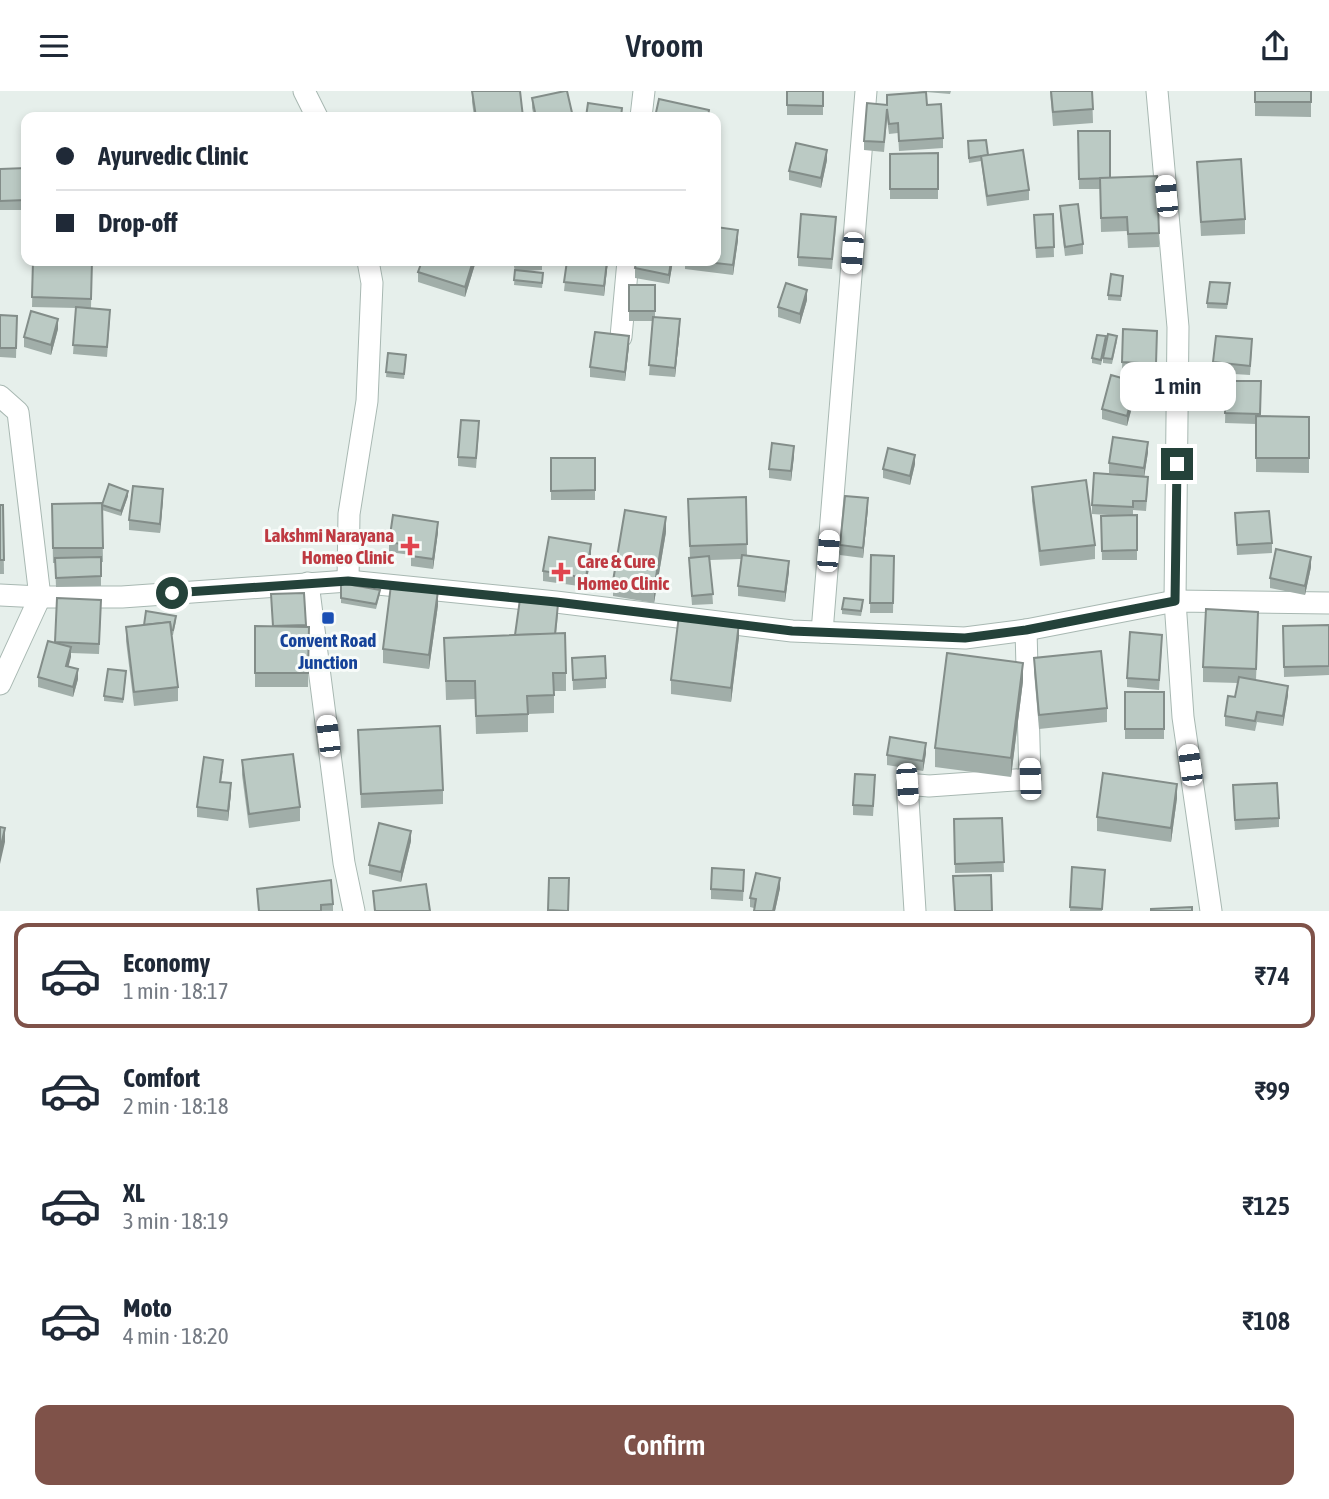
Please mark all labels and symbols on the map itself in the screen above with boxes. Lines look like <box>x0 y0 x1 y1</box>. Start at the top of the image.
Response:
car <box>1154 174 1179 218</box>
car <box>841 231 864 275</box>
callout: 1 min <box>1119 363 1235 411</box>
route end <box>1161 448 1193 480</box>
place label: Lakshmi Narayana Homeo Clinic <box>264 524 394 568</box>
car <box>817 529 840 573</box>
marker: Lakshmi Narayana Homeo Clinic <box>400 536 420 556</box>
place label: Care & Cure Homeo Clinic <box>577 550 669 594</box>
marker: Care & Cure Homeo Clinic <box>551 562 571 582</box>
route start <box>156 577 188 609</box>
marker: Convent Road Junction <box>320 610 336 626</box>
place label: Convent Road Junction <box>280 629 376 673</box>
car <box>316 714 341 758</box>
car <box>1177 743 1204 787</box>
car <box>1019 758 1042 800</box>
car <box>896 762 919 806</box>

